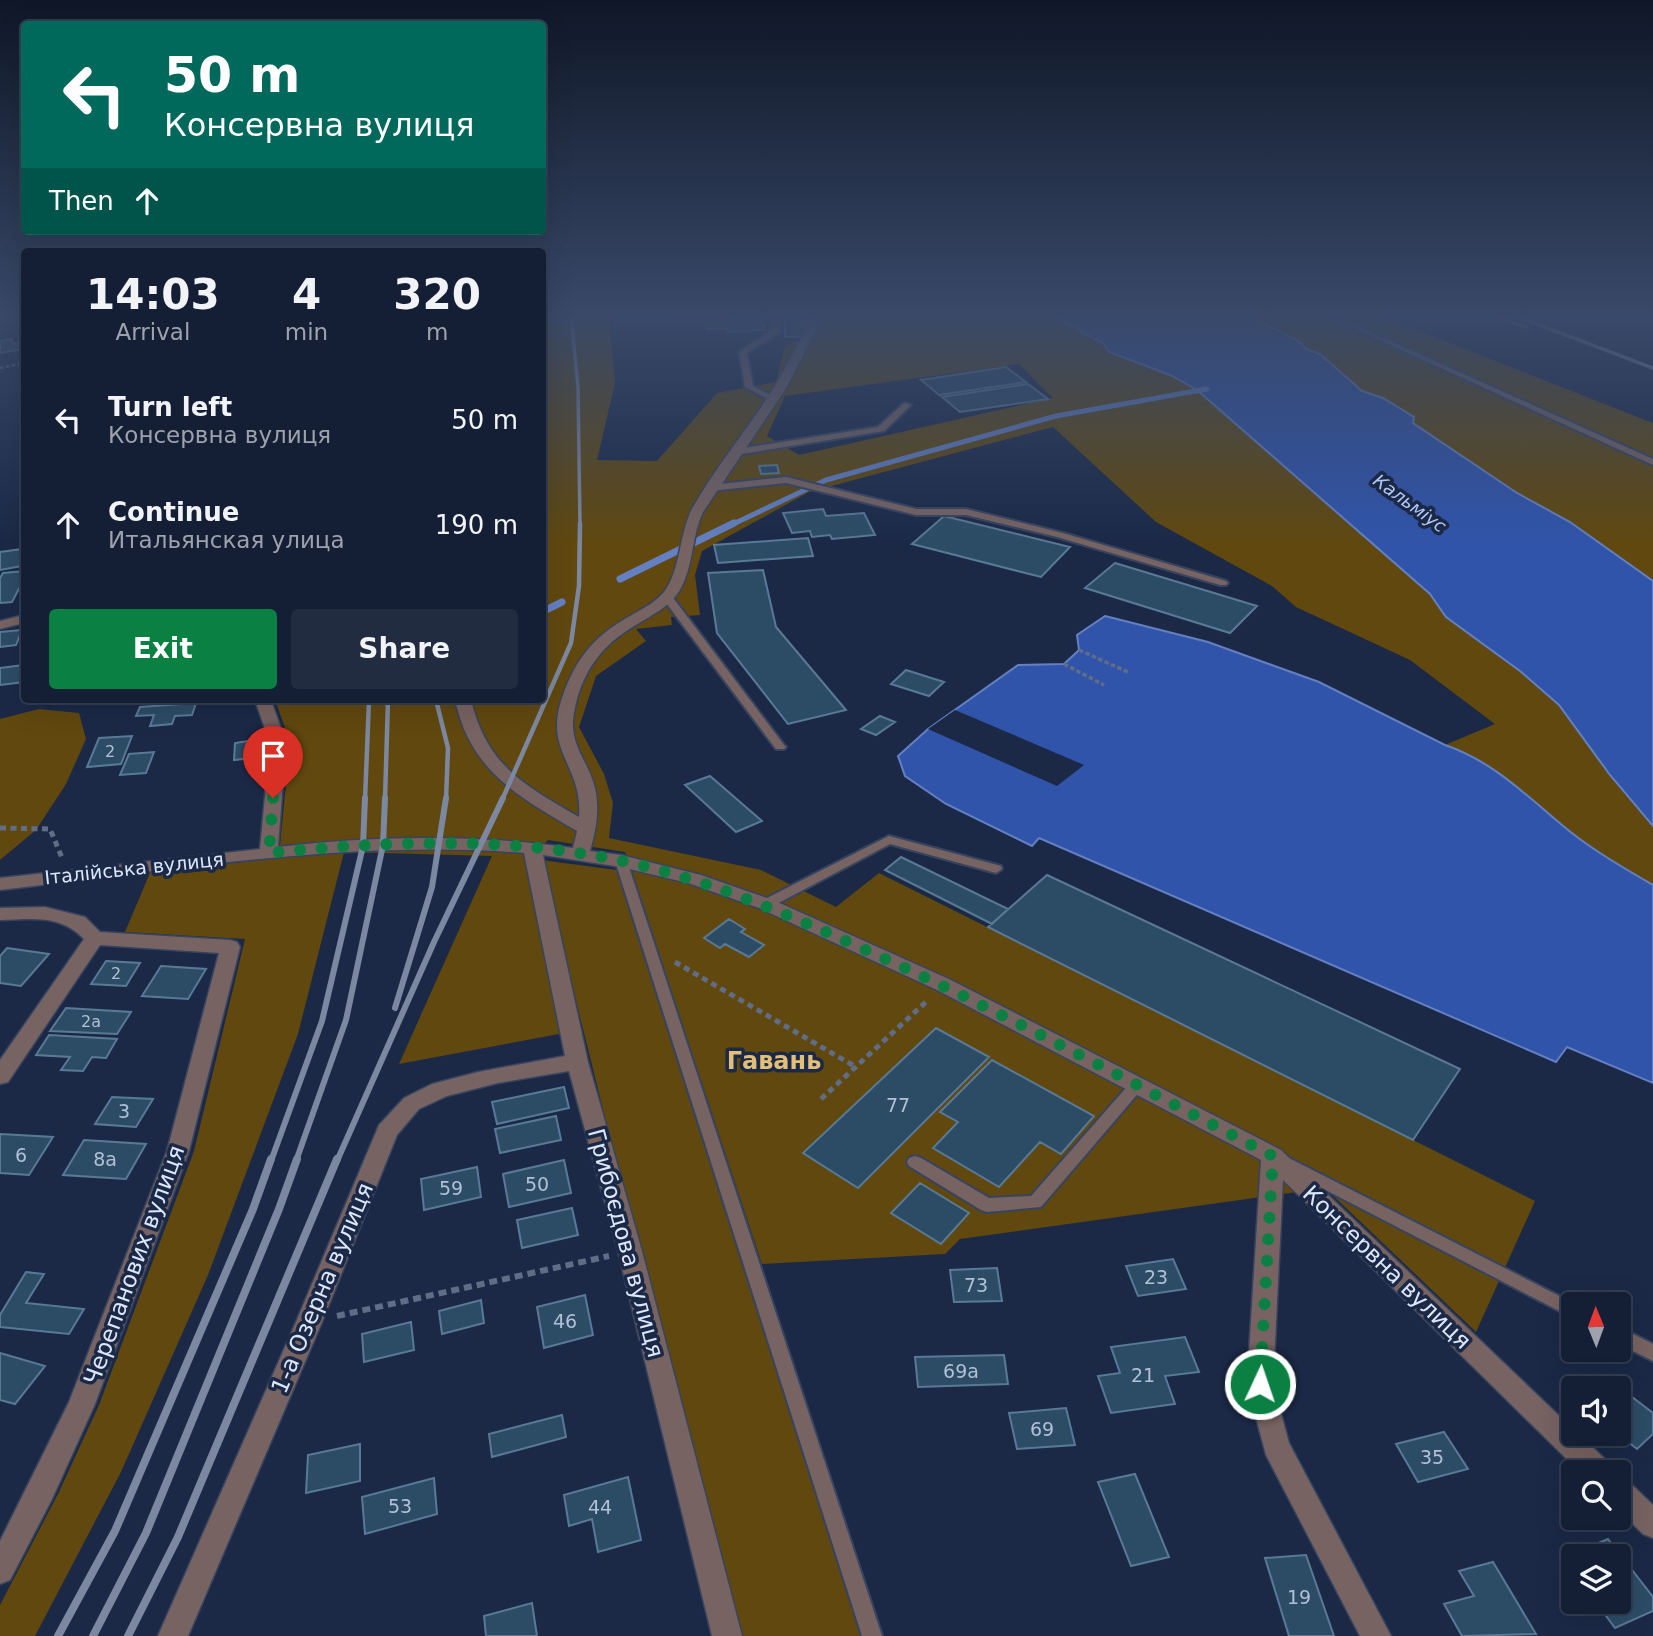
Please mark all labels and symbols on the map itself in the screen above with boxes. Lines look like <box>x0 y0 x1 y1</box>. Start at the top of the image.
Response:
water label: Кальміус <box>1369 470 1451 537</box>
pin <box>243 726 303 798</box>
house number: 2 <box>105 742 115 761</box>
street label: Італійська вулиця <box>43 848 225 888</box>
house number: 2 <box>111 964 121 983</box>
house number: 2а <box>81 1012 101 1031</box>
district label: Гавань <box>727 1047 821 1075</box>
house number: 77 <box>886 1094 910 1116</box>
house number: 3 <box>118 1100 130 1122</box>
street label: Грибоєдова вулиця <box>583 1126 669 1360</box>
street label: Черепанових вулиця <box>79 1142 189 1388</box>
house number: 6 <box>15 1144 27 1166</box>
house number: 8а <box>93 1148 117 1170</box>
house number: 50 <box>525 1173 549 1195</box>
house number: 59 <box>439 1177 463 1199</box>
street label: 1-а Озерна вулиця <box>266 1179 378 1397</box>
street label: Консервна вулиця <box>1298 1180 1476 1354</box>
house number: 23 <box>1144 1266 1168 1288</box>
house number: 73 <box>964 1274 988 1296</box>
north arrow <box>1561 1292 1631 1362</box>
house number: 46 <box>553 1310 577 1332</box>
position arrow <box>1223 1347 1297 1421</box>
house number: 69а <box>943 1360 979 1382</box>
house number: 21 <box>1131 1364 1155 1386</box>
house number: 69 <box>1030 1418 1054 1440</box>
house number: 35 <box>1420 1446 1444 1468</box>
house number: 53 <box>388 1495 412 1517</box>
house number: 44 <box>588 1496 612 1518</box>
house number: 19 <box>1287 1586 1311 1608</box>

